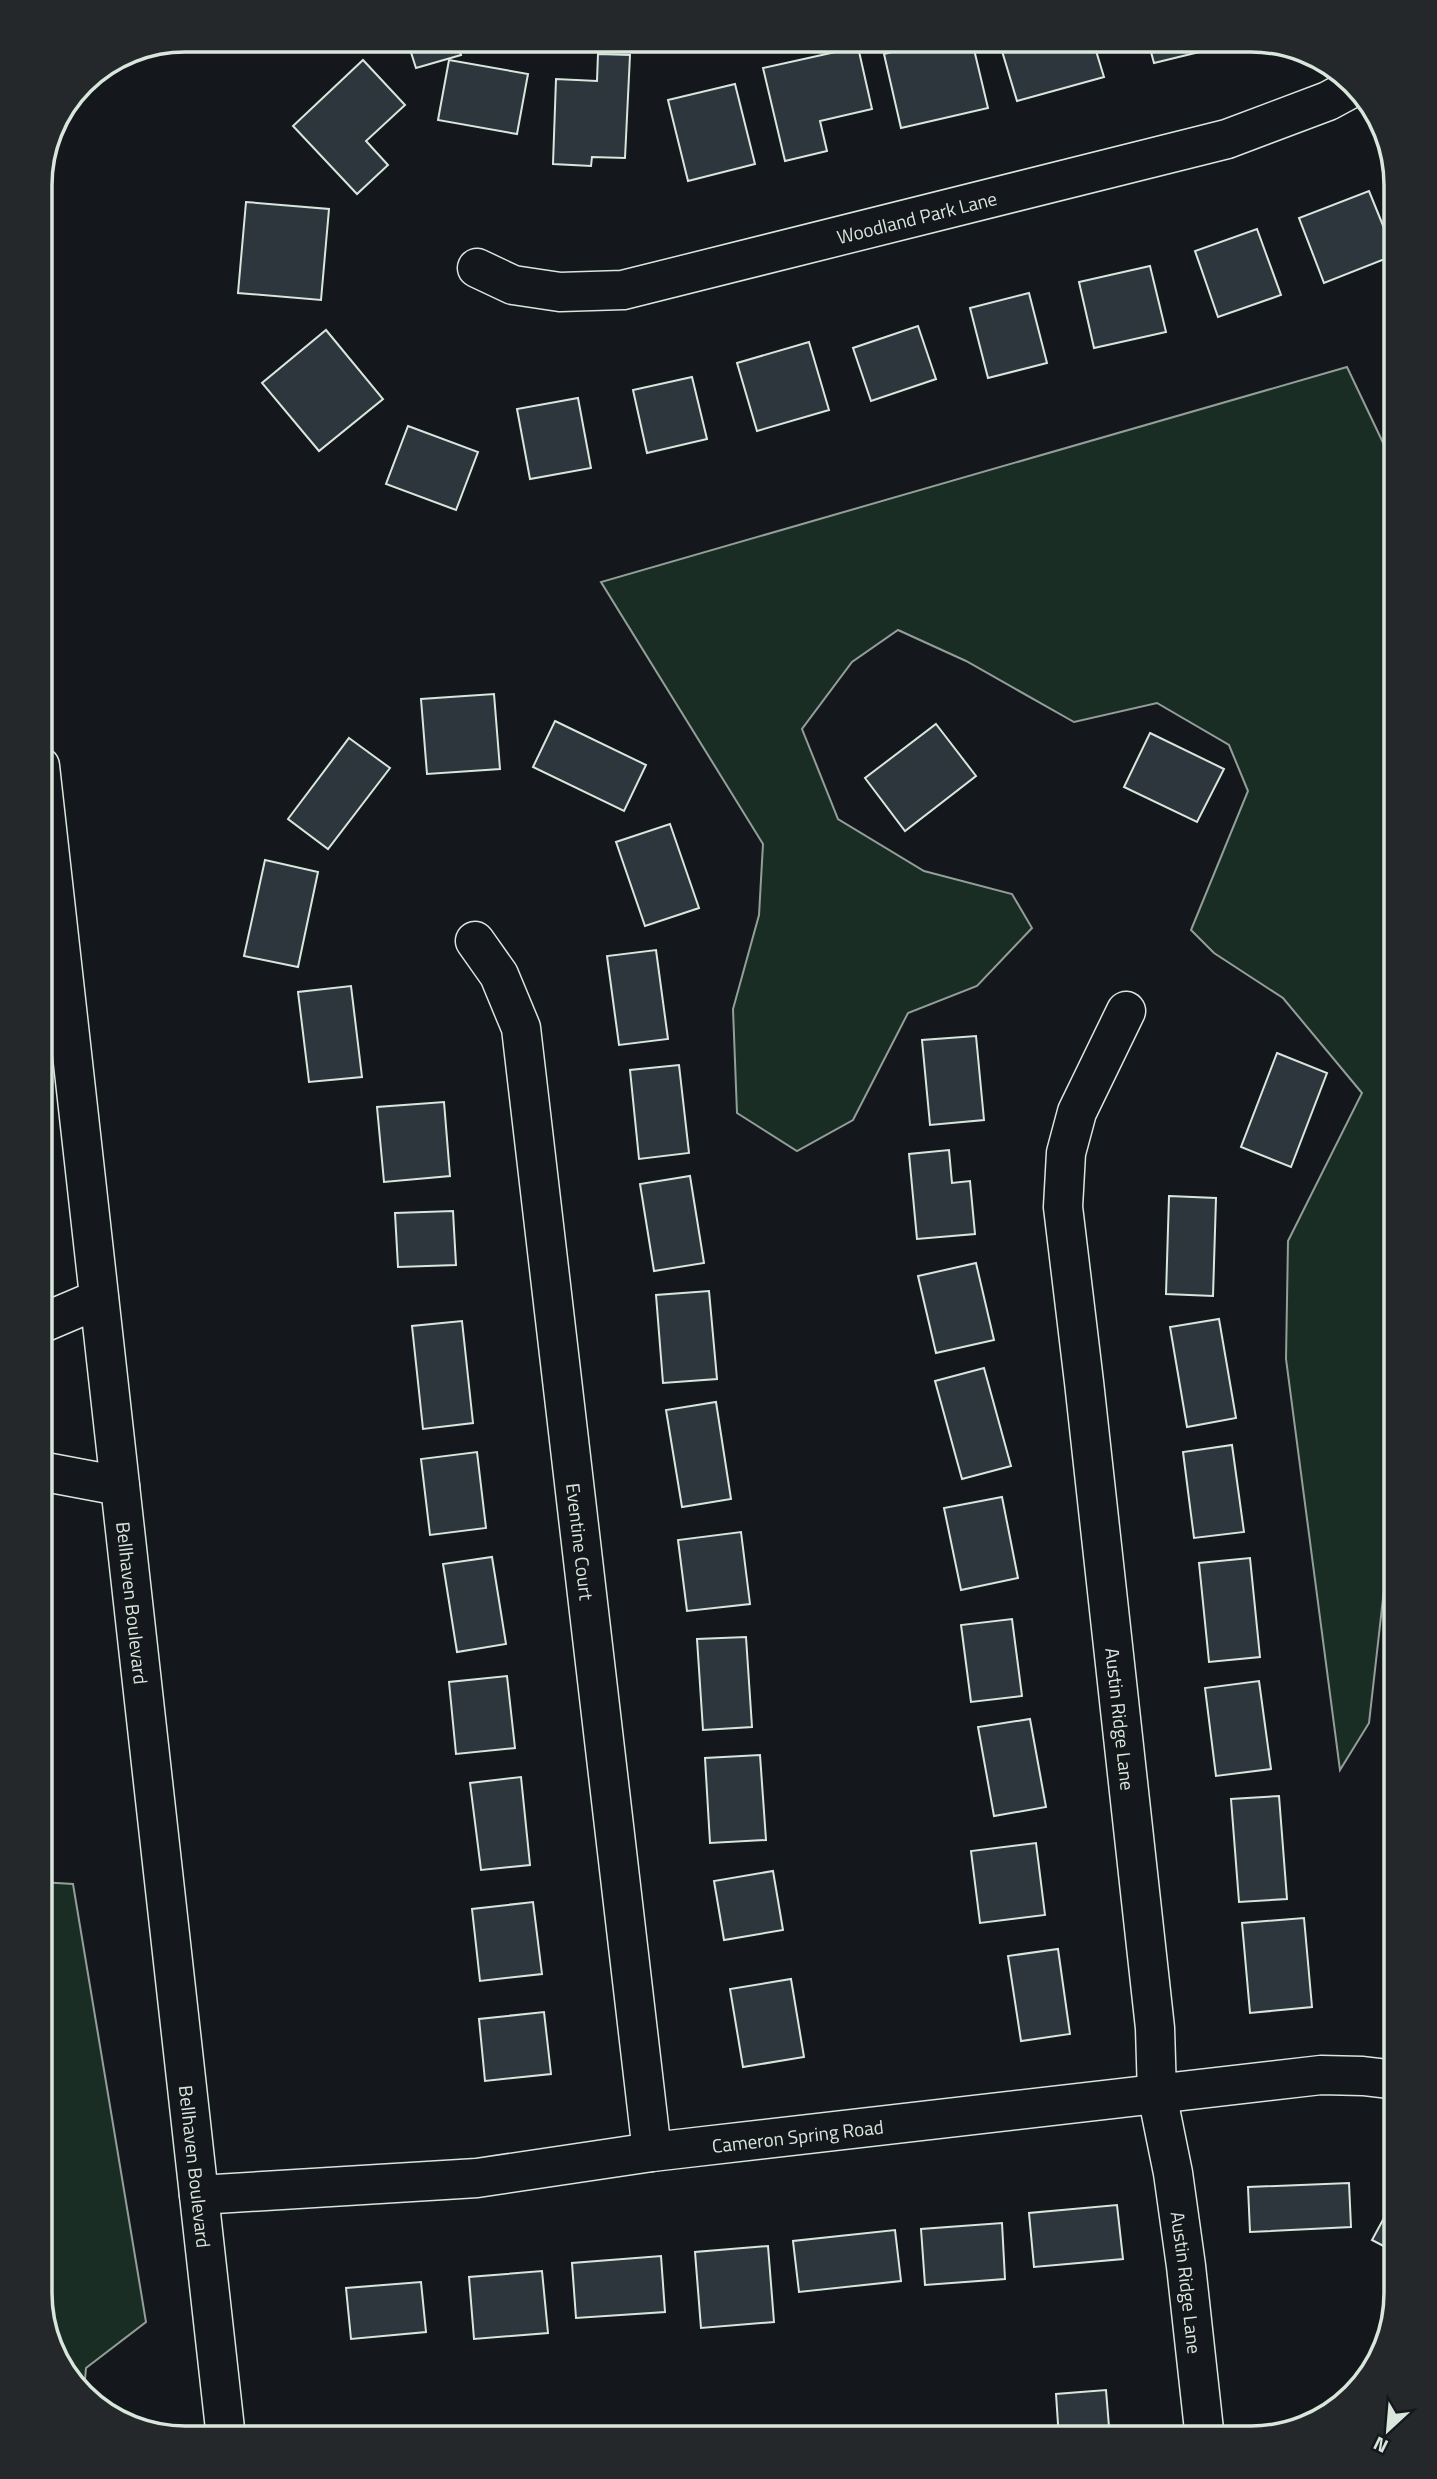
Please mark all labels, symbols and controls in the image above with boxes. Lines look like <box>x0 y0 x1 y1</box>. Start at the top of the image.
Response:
street label: Woodland Park Lane <box>834 183 1000 251</box>
street label: Eventine Court <box>560 1482 602 1602</box>
street label: Bellhaven Boulevard <box>110 1520 157 1686</box>
street label: Austin Ridge Lane <box>1099 1646 1143 1792</box>
street label: Bellhaven Boulevard <box>172 2084 219 2249</box>
street label: Cameron Spring Road <box>710 2111 885 2160</box>
street label: Austin Ridge Lane <box>1164 2209 1210 2355</box>
north arrow <box>1353 2395 1423 2465</box>
text: N <box>1368 2430 1393 2462</box>

